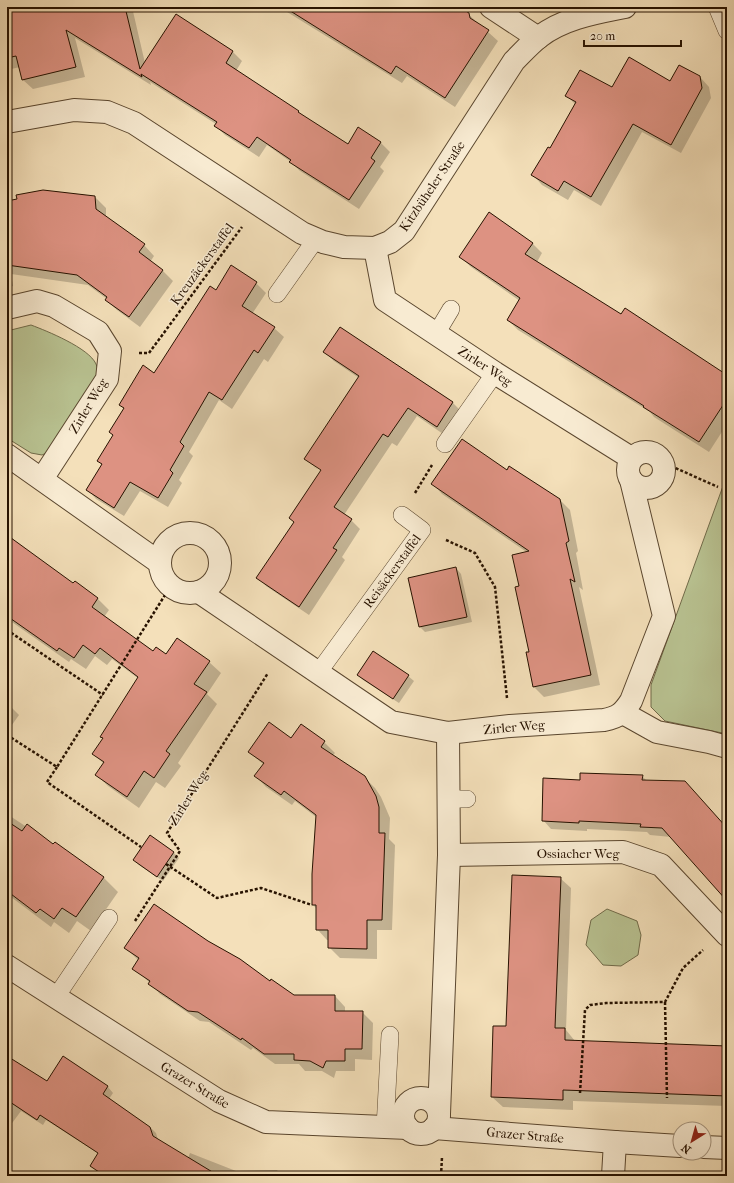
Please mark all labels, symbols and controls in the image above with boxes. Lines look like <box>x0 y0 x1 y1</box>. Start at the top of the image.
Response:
scale bar <box>584 22 681 48</box>
text: 20 m <box>590 29 615 43</box>
street label: Kitzbüheler Straße <box>396 137 468 234</box>
street label: Kreuzäckerstaffel <box>167 220 237 308</box>
street label: Zirler Weg <box>455 343 516 390</box>
street label: Zirler Weg <box>66 375 111 436</box>
street label: Reisäckerstaffel <box>360 531 424 611</box>
street label: Zirler Weg <box>483 717 546 737</box>
street label: Zirler Weg <box>165 767 211 828</box>
street label: Ossiacher Weg <box>537 846 620 861</box>
street label: Grazer Straße <box>158 1059 233 1112</box>
north arrow <box>672 1121 712 1161</box>
street label: Grazer Straße <box>486 1124 565 1146</box>
text: N <box>679 1140 694 1156</box>

